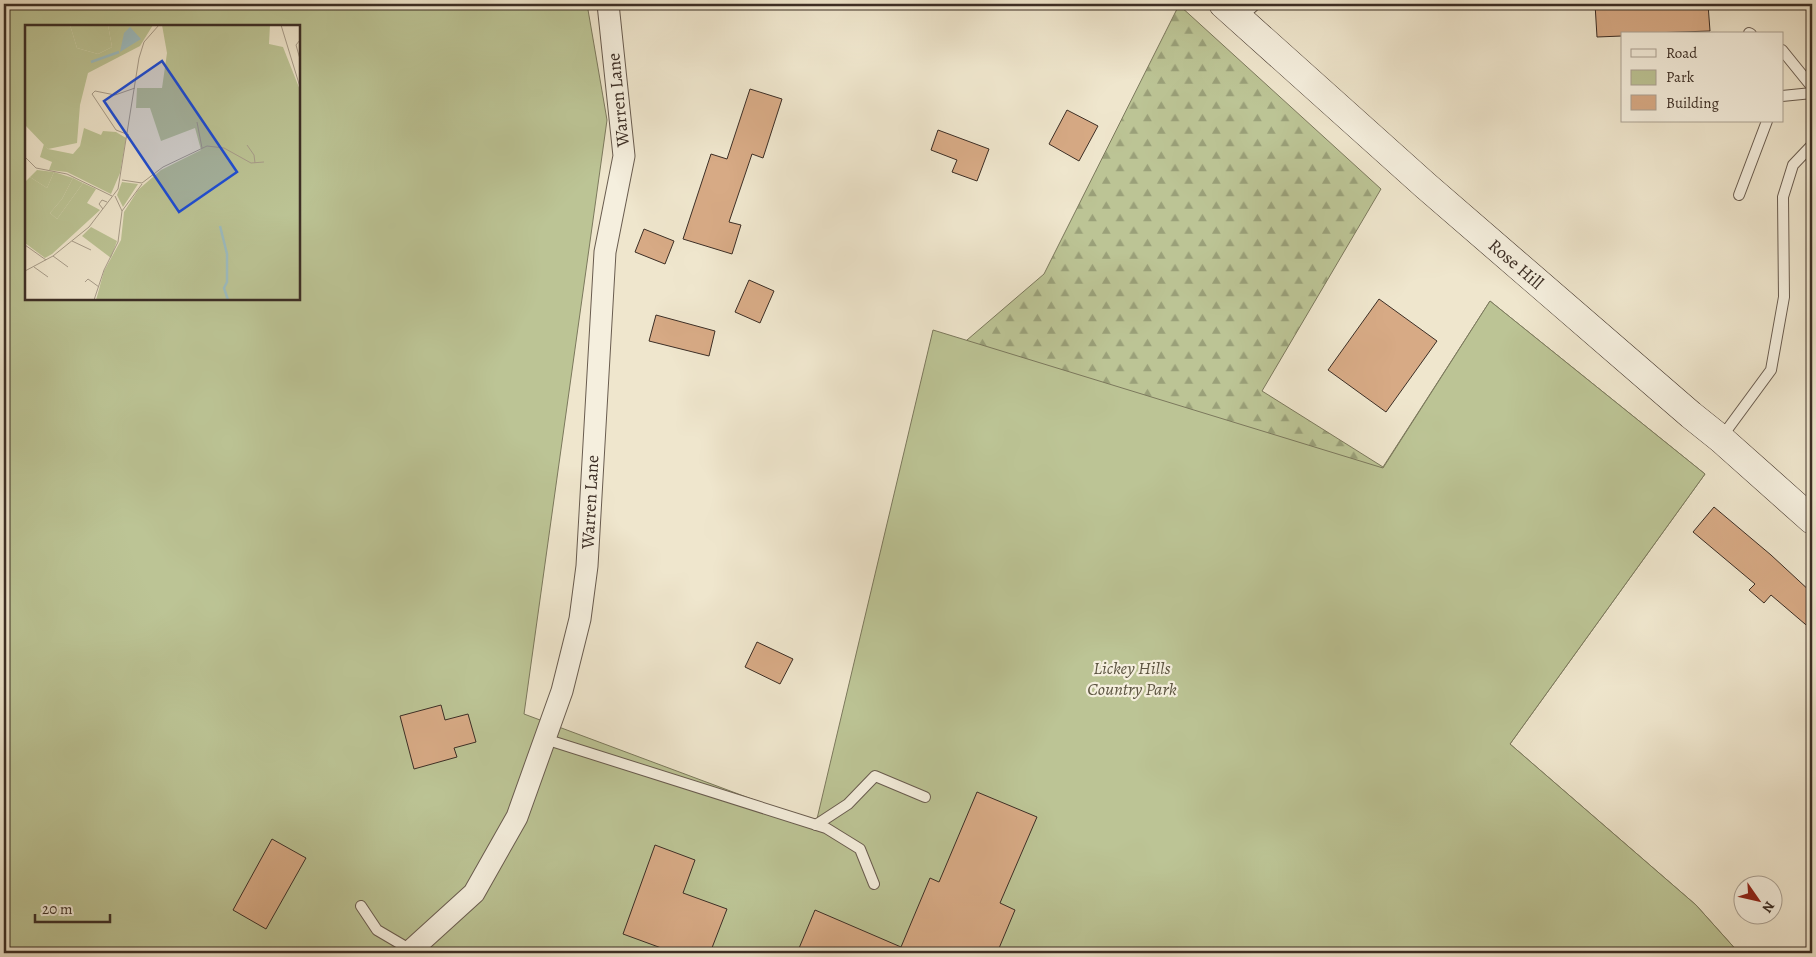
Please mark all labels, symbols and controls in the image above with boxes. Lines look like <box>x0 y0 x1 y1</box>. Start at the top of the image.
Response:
inset map <box>25 25 300 300</box>
legend <box>1621 32 1784 122</box>
text: Road <box>1666 43 1698 63</box>
street label: Warren Lane <box>601 52 635 149</box>
text: Park <box>1666 67 1695 87</box>
text: Building <box>1666 93 1719 113</box>
street label: Rose Hill <box>1483 233 1549 295</box>
street label: Warren Lane <box>575 454 604 551</box>
park label: Lickey Hills Country Park <box>1087 656 1177 701</box>
north arrow <box>1734 874 1784 924</box>
scale bar <box>35 892 110 924</box>
text: N <box>1758 897 1779 917</box>
text: 20 m <box>42 899 73 919</box>

